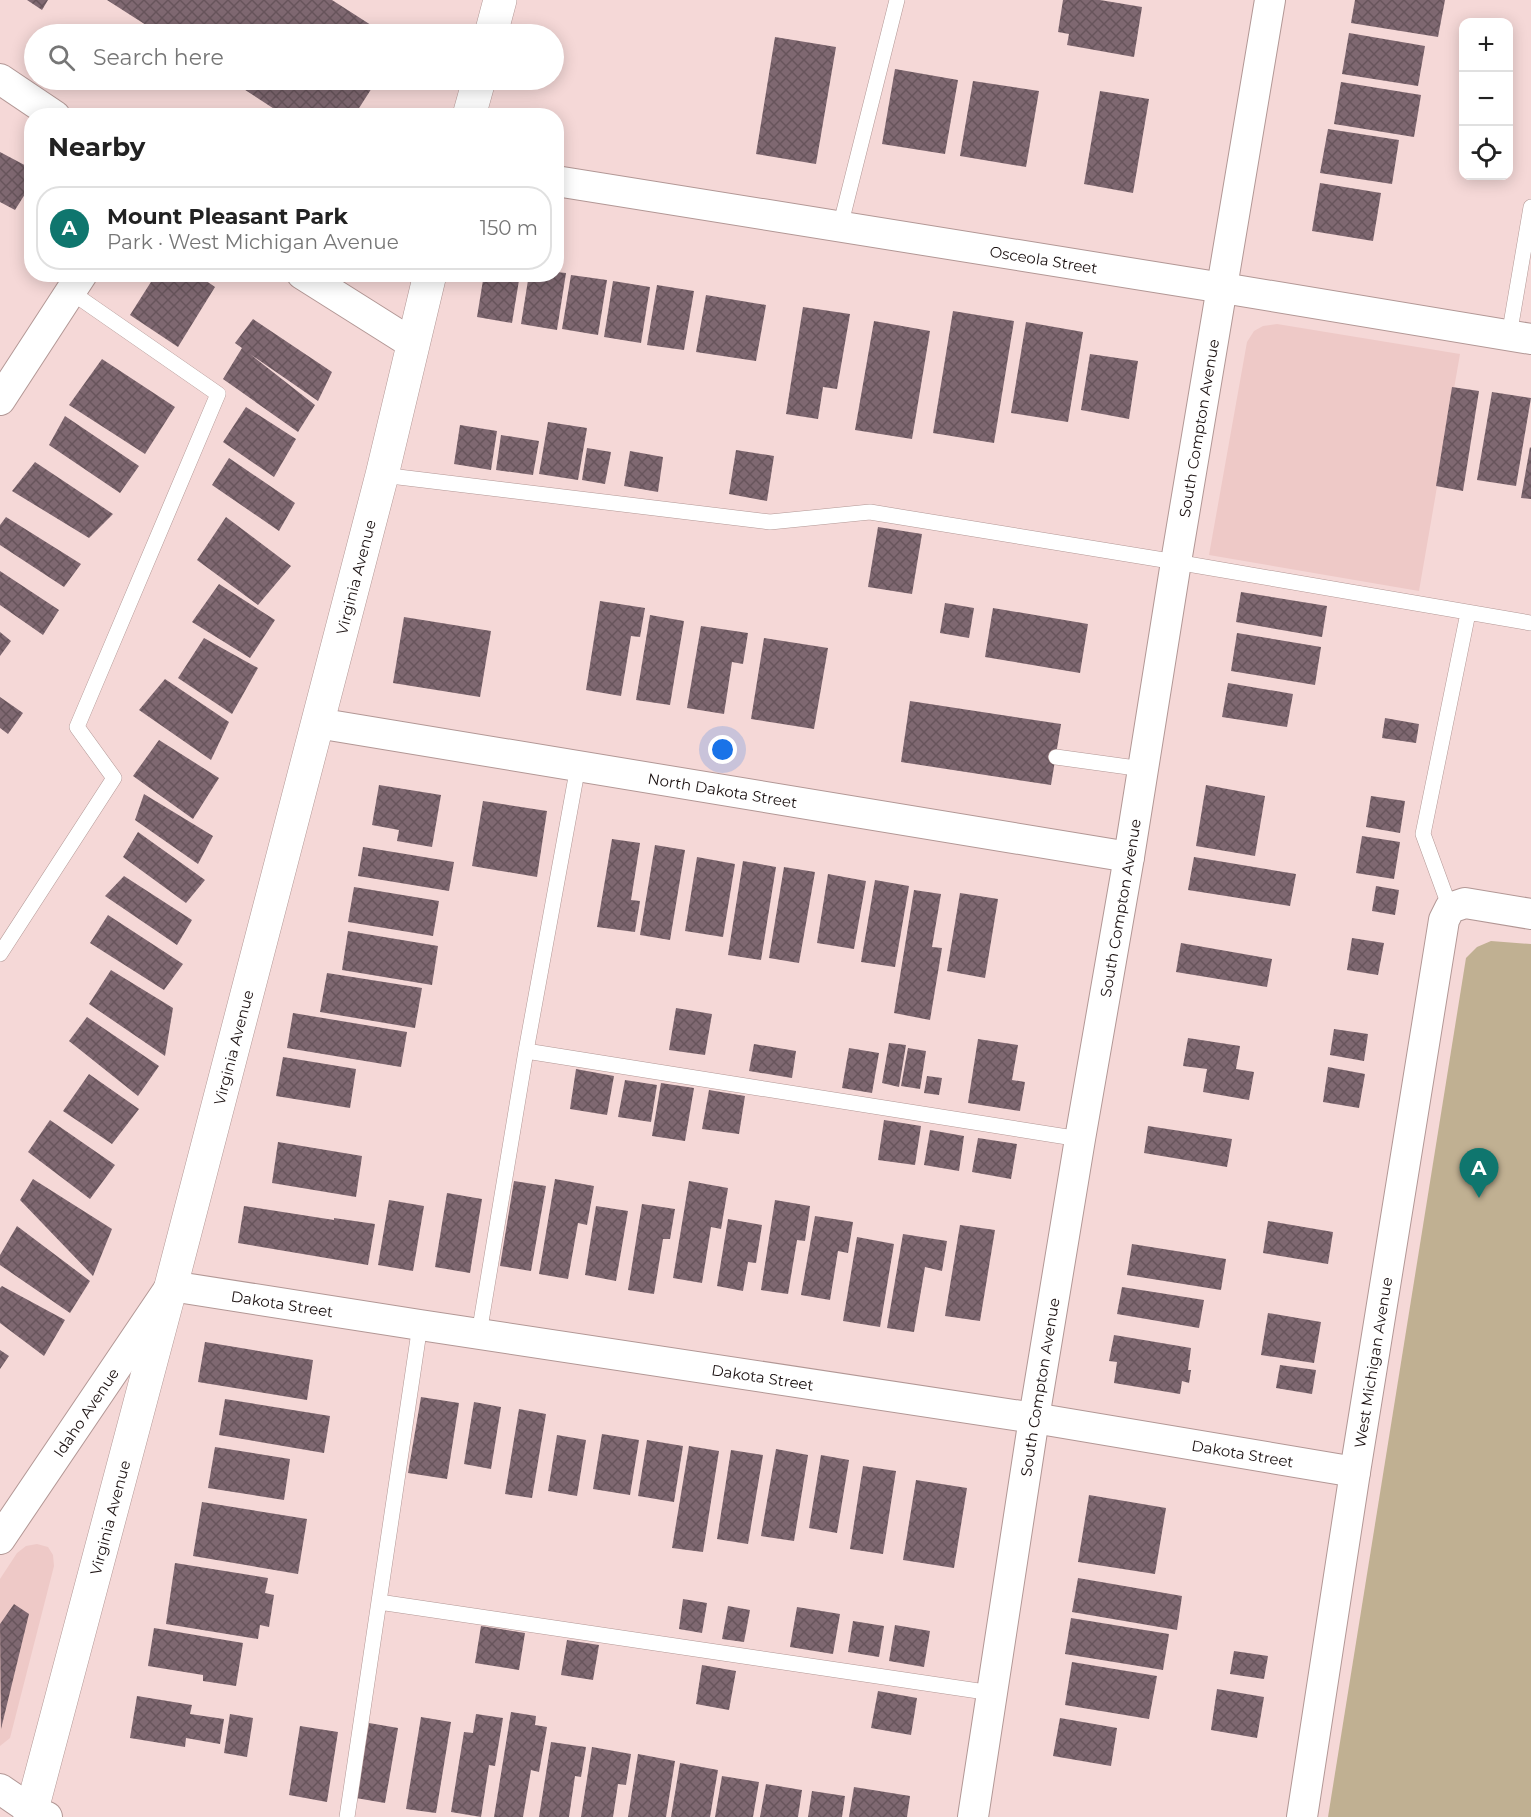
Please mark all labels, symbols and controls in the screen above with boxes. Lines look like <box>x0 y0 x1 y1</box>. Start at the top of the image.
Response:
map controls <box>1459 18 1513 180</box>
button: + <box>1459 18 1513 72</box>
search box <box>24 24 564 90</box>
icon: search <box>45 41 78 74</box>
text: Search here <box>93 44 224 71</box>
button: − <box>1459 72 1513 126</box>
button: locate <box>1459 126 1513 180</box>
text: Nearby <box>48 131 145 163</box>
text: Mount Pleasant Park <box>107 203 348 230</box>
text: A <box>62 216 77 240</box>
text: 150 m <box>480 216 538 240</box>
text: Park · West Michigan Avenue <box>107 230 399 254</box>
street label: Osceola Street <box>988 241 1099 277</box>
street label: South Compton Avenue <box>1174 338 1223 519</box>
street label: Virginia Avenue <box>331 517 380 637</box>
your location <box>708 735 737 764</box>
street label: North Dakota Street <box>646 768 799 812</box>
street label: South Compton Avenue <box>1095 817 1144 998</box>
street label: Virginia Avenue <box>209 988 257 1107</box>
pin: A <box>1460 1148 1498 1198</box>
street label: West Michigan Avenue <box>1350 1276 1396 1449</box>
street label: Dakota Street <box>230 1286 335 1321</box>
street label: South Compton Avenue <box>1016 1296 1063 1478</box>
street label: Dakota Street <box>710 1360 815 1394</box>
street label: Idaho Avenue <box>49 1364 123 1461</box>
street label: Dakota Street <box>1190 1435 1295 1471</box>
street label: Virginia Avenue <box>85 1458 134 1577</box>

